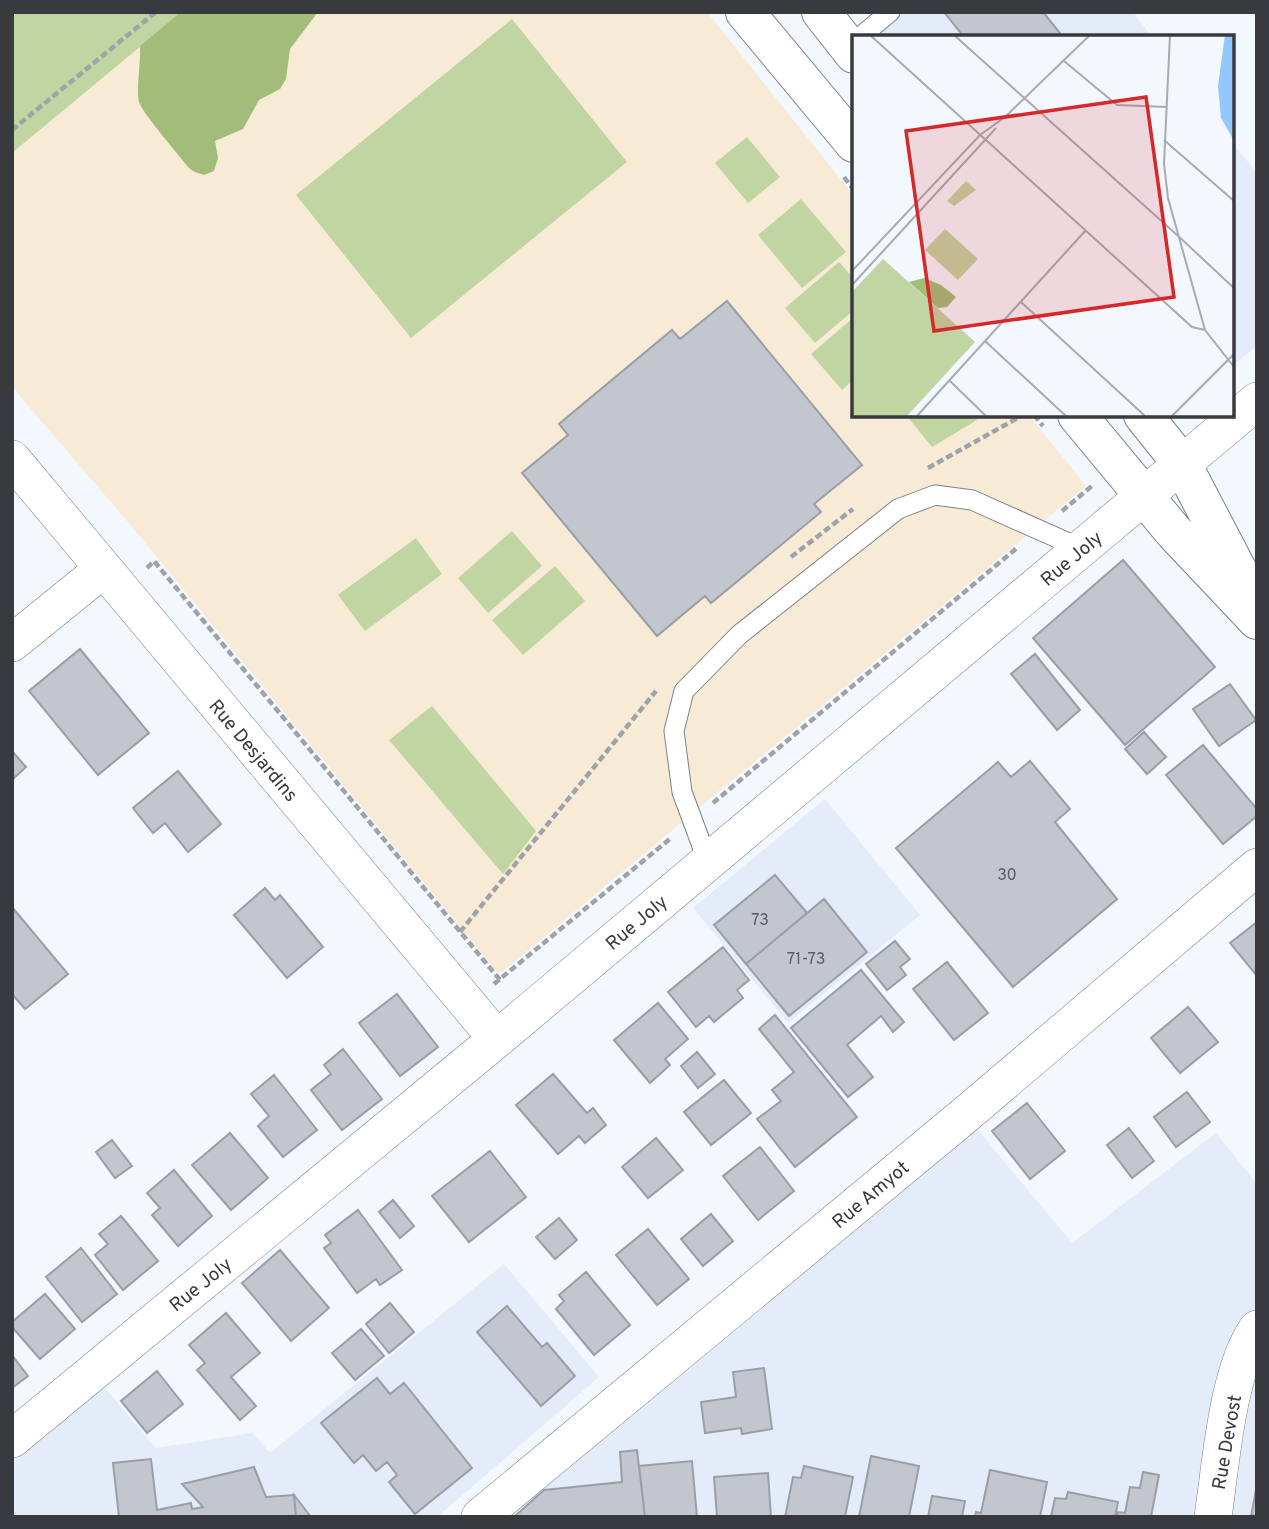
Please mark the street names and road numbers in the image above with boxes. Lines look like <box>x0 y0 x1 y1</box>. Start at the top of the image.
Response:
street label: Rue Joly <box>1036 527 1108 592</box>
street label: Rue Desjardins <box>203 695 302 807</box>
street label: Rue Joly <box>601 891 673 956</box>
street label: Rue Amyot <box>828 1156 915 1235</box>
street label: Rue Joly <box>165 1253 237 1318</box>
street label: Rue Devost <box>1208 1393 1248 1492</box>

